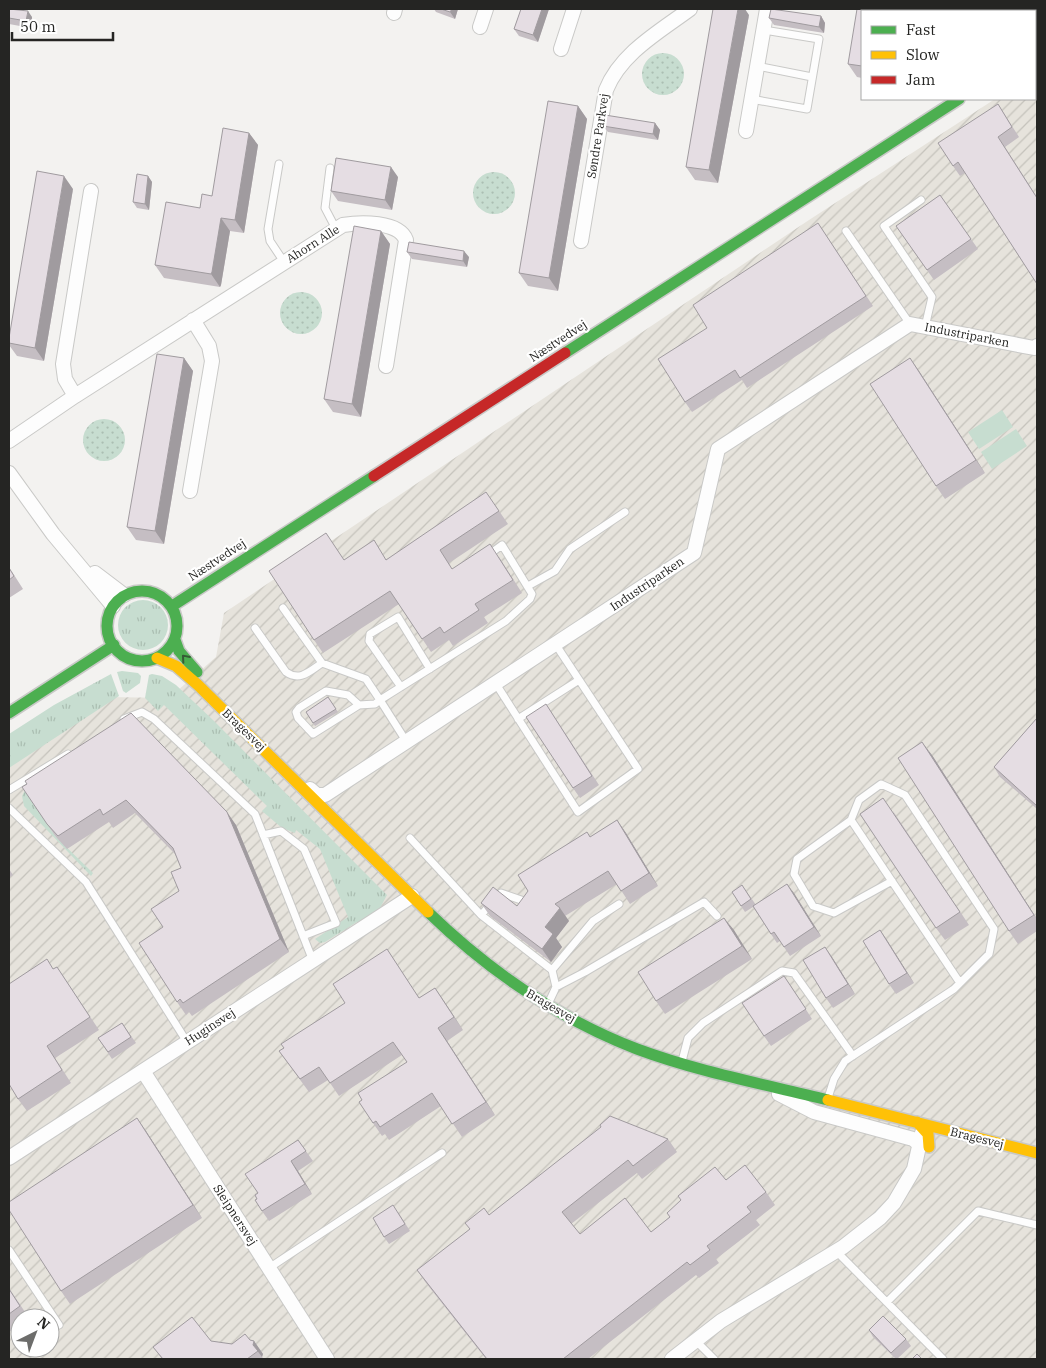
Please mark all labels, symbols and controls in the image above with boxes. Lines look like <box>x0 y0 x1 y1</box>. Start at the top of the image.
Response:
scale bar <box>12 10 114 42</box>
legend <box>861 10 1036 100</box>
text: 50 m <box>20 17 56 36</box>
text: Fast <box>906 20 936 39</box>
text: Slow <box>906 45 940 64</box>
text: Jam <box>906 70 935 89</box>
street label: Søndre Parkvej <box>583 92 612 180</box>
street label: Ahorn Alle <box>283 221 342 266</box>
street label: Næstvedvej <box>526 316 589 365</box>
street label: Industriparken <box>923 319 1011 350</box>
street label: Næstvedvej <box>185 535 248 584</box>
street label: Industriparken <box>607 553 687 614</box>
one-way arrow <box>182 655 191 664</box>
street label: Bragesvej <box>219 705 269 754</box>
street label: Bragesvej <box>524 985 579 1026</box>
street label: Huginsvej <box>182 1005 238 1048</box>
street label: Bragesvej <box>949 1124 1006 1151</box>
street label: Sleipnersvej <box>210 1181 261 1248</box>
north arrow <box>10 1308 60 1358</box>
text: N <box>34 1313 54 1334</box>

